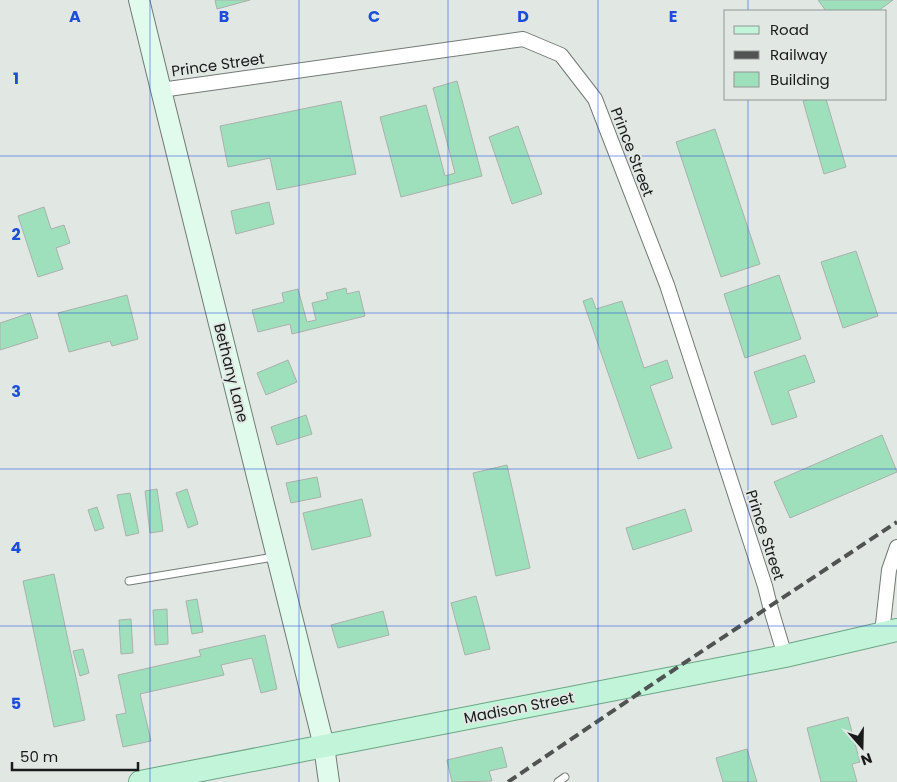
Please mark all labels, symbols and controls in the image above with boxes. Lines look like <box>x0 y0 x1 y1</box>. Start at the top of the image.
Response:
text: A <box>69 5 81 28</box>
text: B <box>219 5 229 28</box>
text: C <box>368 5 380 28</box>
text: D <box>517 5 529 28</box>
text: E <box>669 5 677 28</box>
legend <box>724 10 887 100</box>
text: Road <box>770 19 809 40</box>
text: Railway <box>770 44 828 65</box>
street label: Prince Street <box>170 48 266 81</box>
text: 1 <box>13 67 19 90</box>
text: Building <box>770 69 830 90</box>
street label: Prince Street <box>606 104 659 199</box>
text: 2 <box>11 223 21 246</box>
street label: Bethany Lane <box>209 321 254 425</box>
text: 3 <box>11 380 21 403</box>
street label: Prince Street <box>741 487 790 583</box>
text: 4 <box>11 536 22 559</box>
street label: Madison Street <box>462 687 576 728</box>
text: 5 <box>11 692 21 715</box>
north arrow <box>837 722 887 772</box>
scale bar <box>12 740 139 772</box>
text: 50 m <box>20 746 58 767</box>
text: N <box>858 748 875 770</box>

